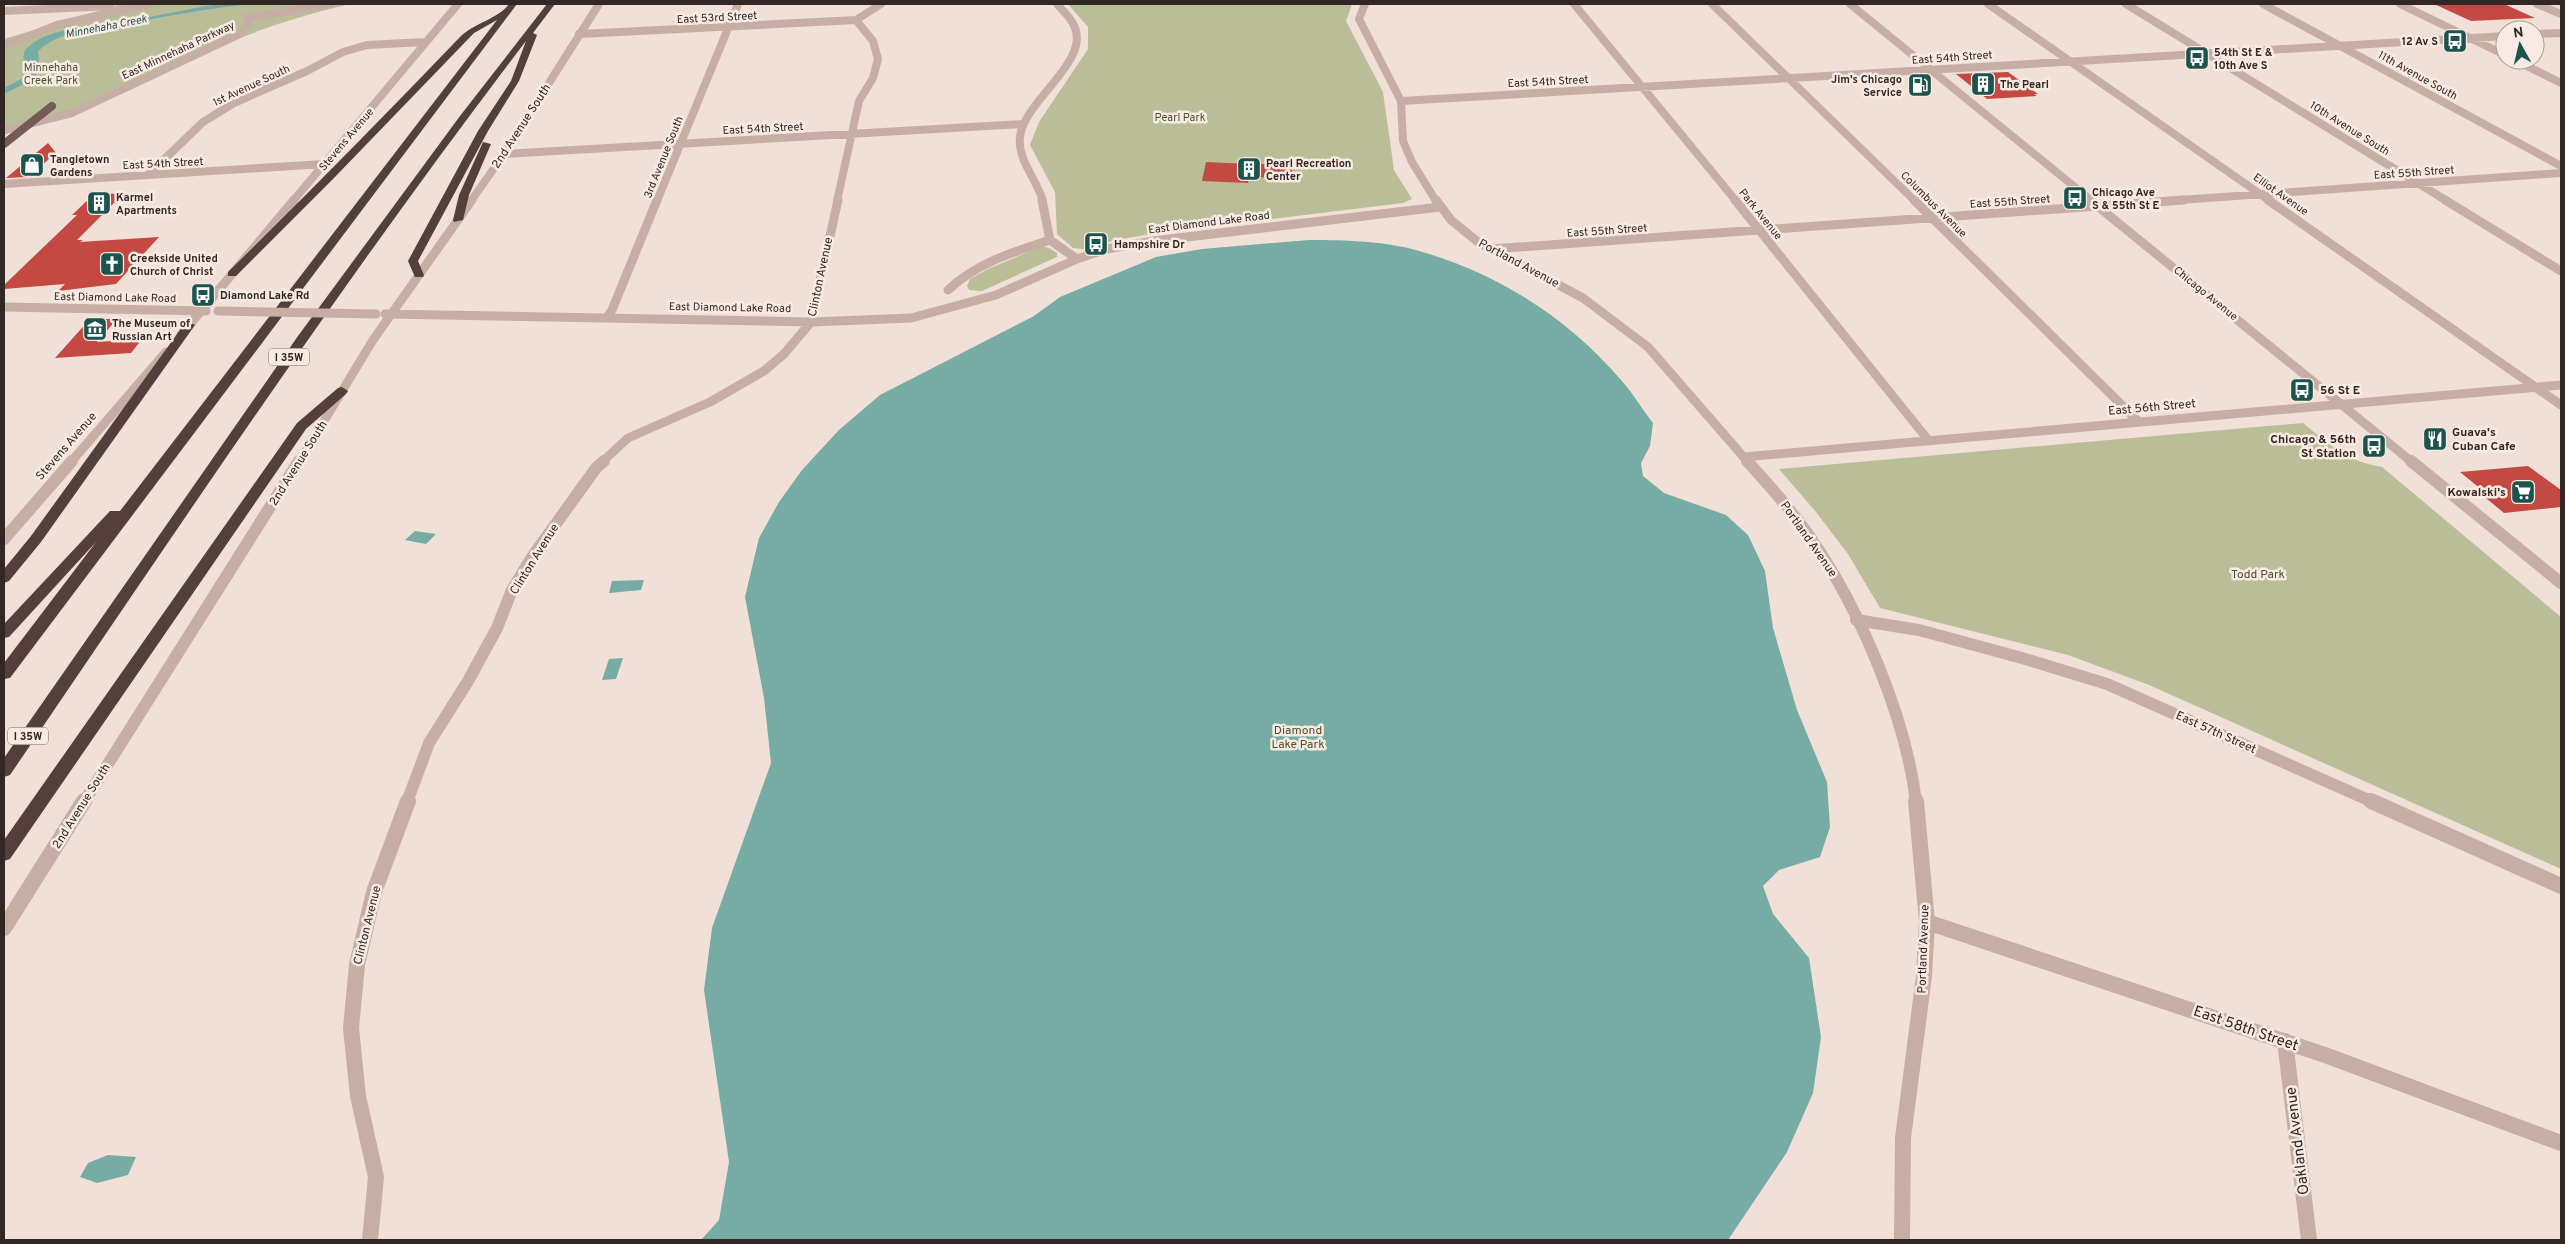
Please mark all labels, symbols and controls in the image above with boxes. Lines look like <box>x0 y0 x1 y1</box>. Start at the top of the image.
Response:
street label: East 53rd Street <box>676 9 758 27</box>
water label: Minnehaha Creek <box>64 12 148 42</box>
street label: East Minnehaha Parkway <box>120 19 237 83</box>
north arrow <box>2495 20 2545 70</box>
text: N <box>2512 24 2525 43</box>
bus stop icon: 12 Av S <box>2442 28 2468 54</box>
place label: 12 Av S <box>2402 35 2438 49</box>
bus stop icon: 54th St E & 10th Ave S <box>2184 45 2210 71</box>
place label: 54th St E & 10th Ave S <box>2214 46 2273 73</box>
street label: East 54th Street <box>1911 48 1993 68</box>
street label: 11th Avenue South <box>2375 48 2460 103</box>
park label: Minnehaha Creek Park <box>24 61 78 88</box>
street label: 1st Avenue South <box>211 62 292 110</box>
building icon: The Pearl <box>1970 71 1996 97</box>
fuel station icon: Jim's Chicago Service <box>1907 72 1933 98</box>
street label: East 54th Street <box>1507 73 1589 91</box>
place label: Jim's Chicago Service <box>1831 73 1902 100</box>
place label: The Pearl <box>2000 78 2049 92</box>
street label: 2nd Avenue South <box>489 81 555 172</box>
street label: 10th Avenue South <box>2307 99 2392 159</box>
street label: Stevens Avenue <box>316 105 377 174</box>
park label: Pearl Park <box>1154 111 1206 125</box>
street label: 3rd Avenue South <box>641 114 687 200</box>
street label: East 54th Street <box>722 120 804 138</box>
shop icon: Tangletown Gardens <box>19 152 45 178</box>
place label: Tangletown Gardens <box>50 153 109 180</box>
street label: East 54th Street <box>122 155 204 173</box>
building icon: Pearl Recreation Center <box>1236 156 1262 182</box>
place label: Pearl Recreation Center <box>1266 157 1351 184</box>
street label: East 55th Street <box>2373 163 2455 183</box>
street label: Columbus Avenue <box>1897 169 1969 241</box>
street label: Elliot Avenue <box>2250 171 2311 219</box>
bus stop icon: Chicago Ave S & 55th St E <box>2062 185 2088 211</box>
street label: Park Avenue <box>1735 186 1785 243</box>
place label: Chicago Ave S & 55th St E <box>2092 186 2160 213</box>
building icon: Karmel Apartments <box>86 190 112 216</box>
place label: Karmel Apartments <box>116 191 177 218</box>
street label: East 55th Street <box>1969 192 2051 212</box>
street label: East Diamond Lake Road <box>1147 209 1271 237</box>
street label: East 55th Street <box>1566 221 1648 241</box>
bus stop icon: Hampshire Dr <box>1083 231 1109 257</box>
street label: Clinton Avenue <box>805 236 837 318</box>
street label: Portland Avenue <box>1475 236 1562 292</box>
place label: Hampshire Dr <box>1114 238 1185 252</box>
church icon: Creekside United Church of Christ <box>99 251 125 277</box>
place label: Creekside United Church of Christ <box>130 252 218 279</box>
street label: Chicago Avenue <box>2170 264 2240 324</box>
bus stop icon: Diamond Lake Rd <box>190 282 216 308</box>
place label: Diamond Lake Rd <box>220 289 309 303</box>
street label: East Diamond Lake Road <box>54 290 176 306</box>
street label: East Diamond Lake Road <box>669 300 791 316</box>
museum icon: The Museum of Russian Art <box>82 316 108 342</box>
place label: The Museum of Russian Art <box>112 317 190 344</box>
road number: I 35W <box>269 348 309 366</box>
bus stop icon: 56 St E <box>2289 377 2315 403</box>
place label: 56 St E <box>2320 383 2360 399</box>
street label: East 56th Street <box>2108 396 2197 420</box>
street label: Stevens Avenue <box>33 409 101 484</box>
street label: 2nd Avenue South <box>266 418 332 509</box>
place label: Guava's Cuban Cafe <box>2452 425 2516 455</box>
restaurant icon: Guava's Cuban Cafe <box>2422 426 2448 452</box>
place label: Chicago & 56th St Station <box>2270 432 2356 462</box>
bus stop icon: Chicago & 56th St Station <box>2361 433 2387 459</box>
supermarket icon: Kowalski's <box>2510 479 2536 505</box>
place label: Kowalski's <box>2447 485 2506 501</box>
street label: Portland Avenue <box>1776 498 1840 581</box>
street label: Clinton Avenue <box>507 521 563 598</box>
park label: Todd Park <box>2231 567 2285 583</box>
street label: East 57th Street <box>2173 708 2258 758</box>
park label: Diamond Lake Park <box>1271 723 1325 753</box>
road number: I 35W <box>8 728 48 744</box>
street label: 2nd Avenue South <box>49 761 115 852</box>
street label: Clinton Avenue <box>350 884 386 966</box>
street label: Portland Avenue <box>1914 904 1934 994</box>
street label: East 58th Street <box>2191 1003 2300 1056</box>
street label: Oakland Avenue <box>2282 1086 2315 1196</box>

